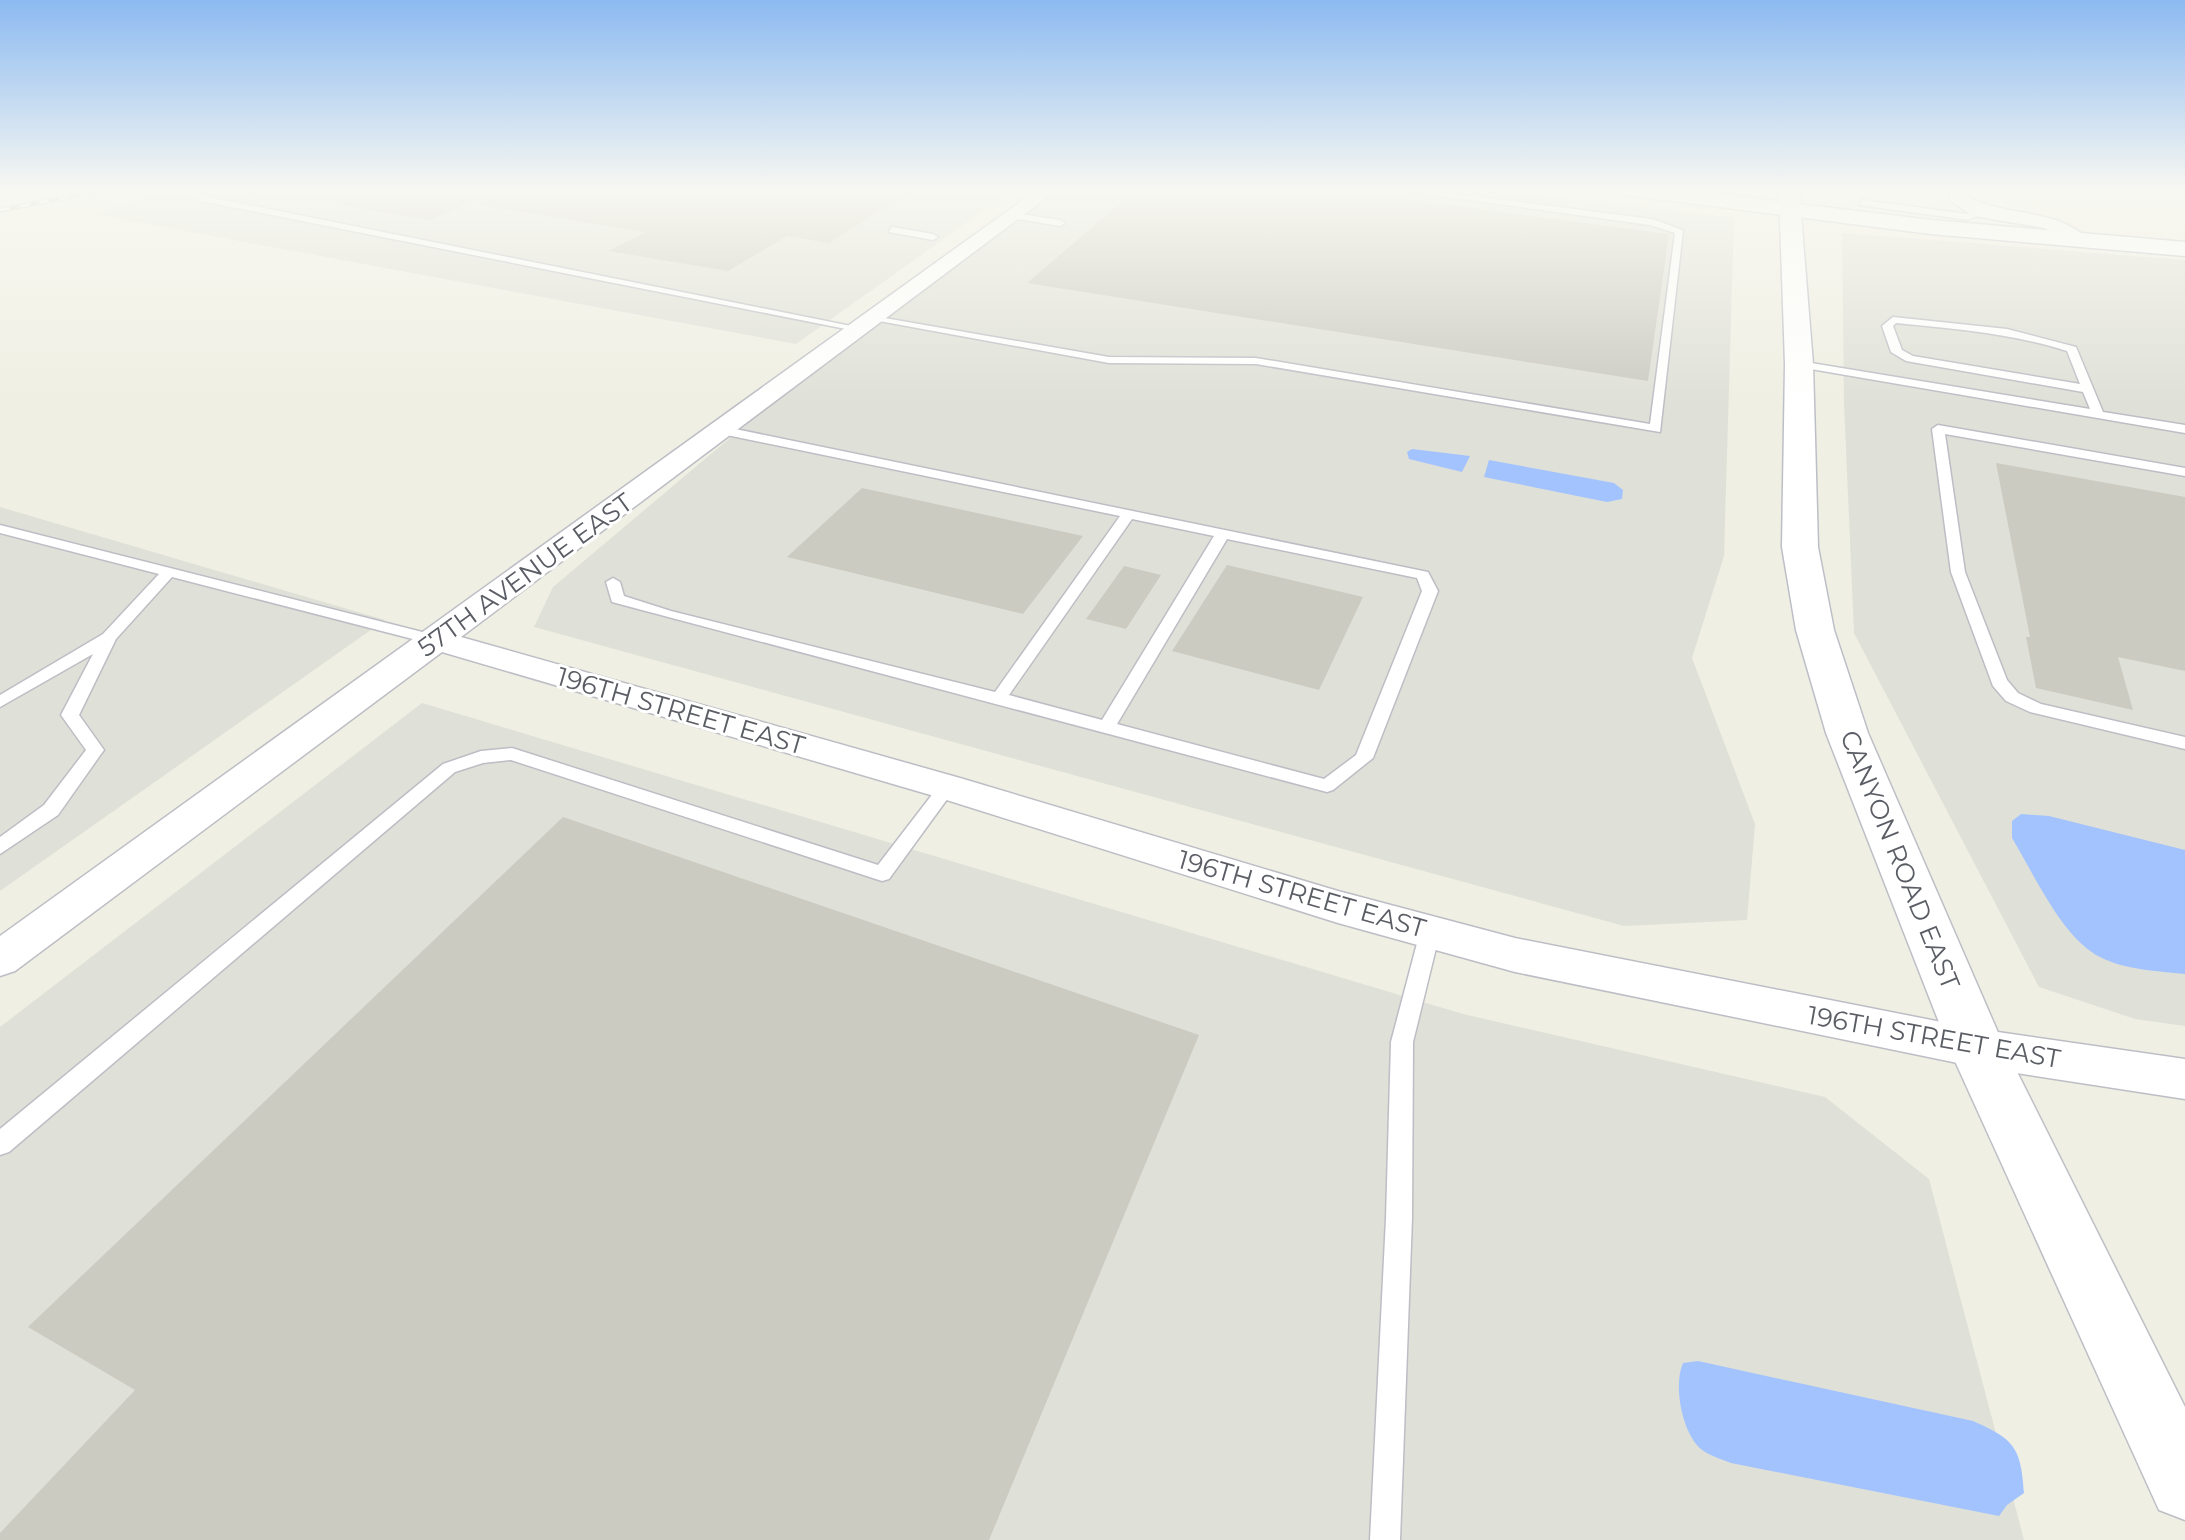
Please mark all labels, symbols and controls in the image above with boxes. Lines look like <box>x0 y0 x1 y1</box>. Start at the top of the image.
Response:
street label: 57TH AVENUE EAST <box>411 486 639 664</box>
street label: 196TH STREET EAST <box>553 660 809 762</box>
street label: CANYON ROAD EAST <box>1833 726 1967 994</box>
street label: 196TH STREET EAST <box>1174 843 1430 945</box>
street label: 196TH STREET EAST <box>1805 999 2063 1075</box>

